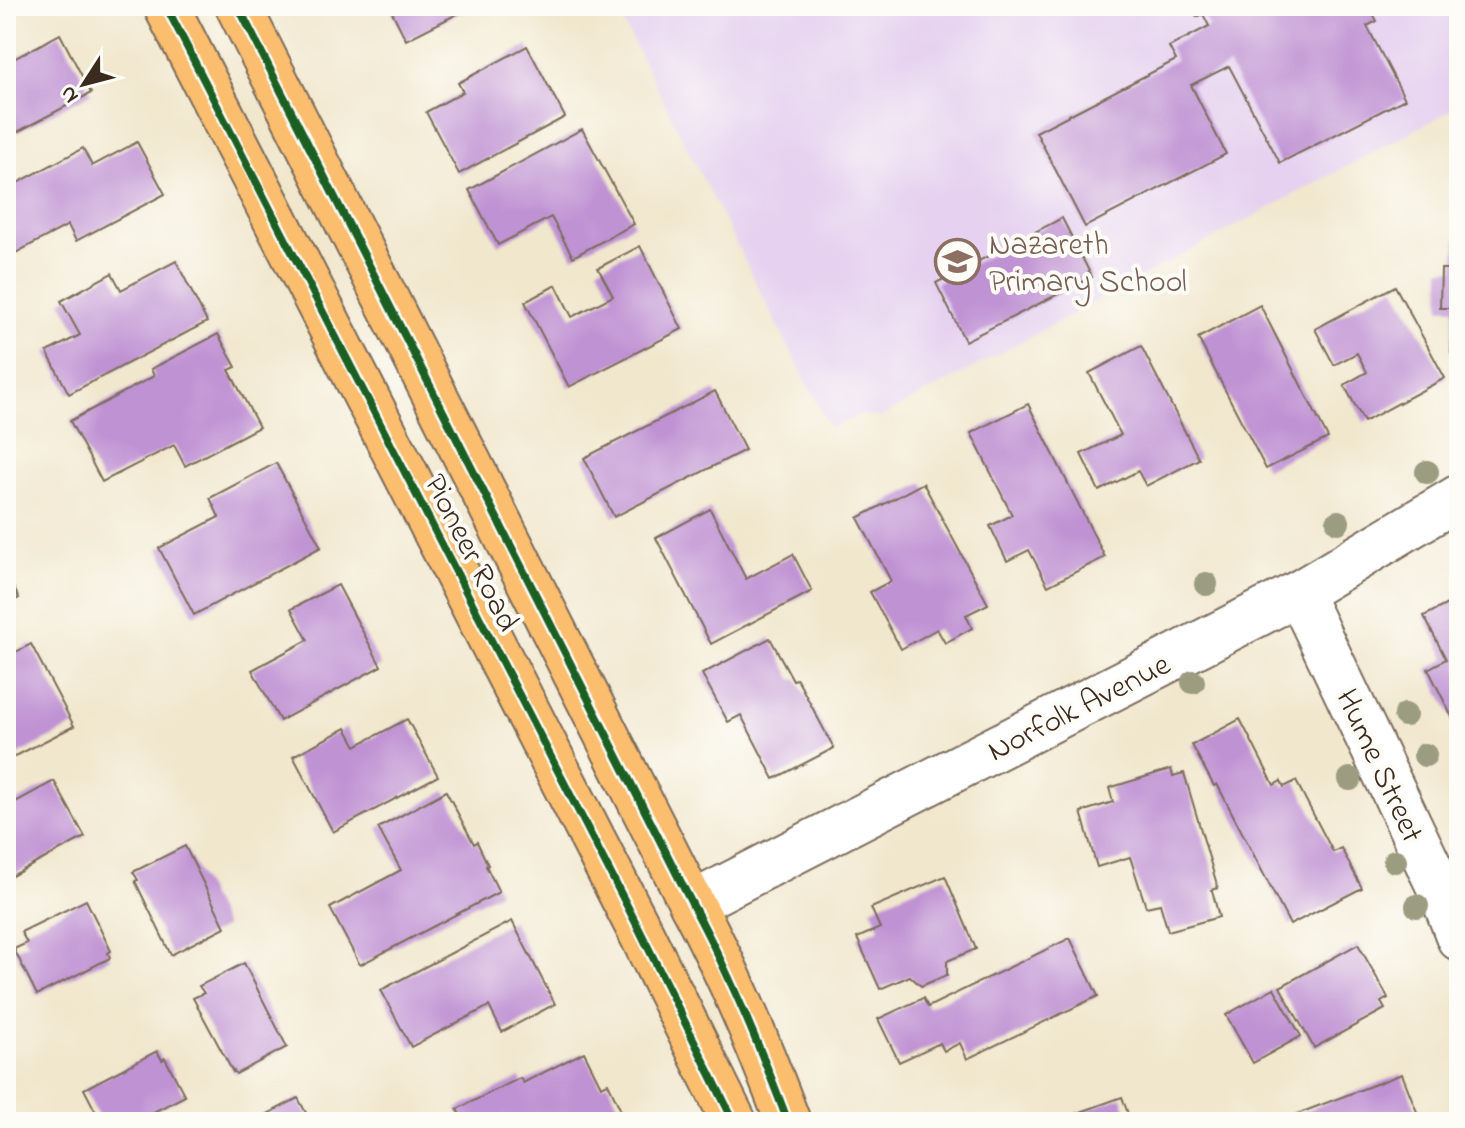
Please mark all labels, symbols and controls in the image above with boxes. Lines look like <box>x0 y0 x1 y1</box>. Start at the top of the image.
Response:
north arrow <box>44 44 124 124</box>
text: N <box>53 79 88 109</box>
place label: Nazareth Primary School <box>989 223 1187 307</box>
school or university icon: Nazareth Primary School <box>934 237 982 285</box>
street label: Pioneer Road <box>410 467 530 640</box>
street label: Norfolk Avenue <box>980 643 1180 775</box>
street label: Hume Street <box>1322 682 1434 851</box>

